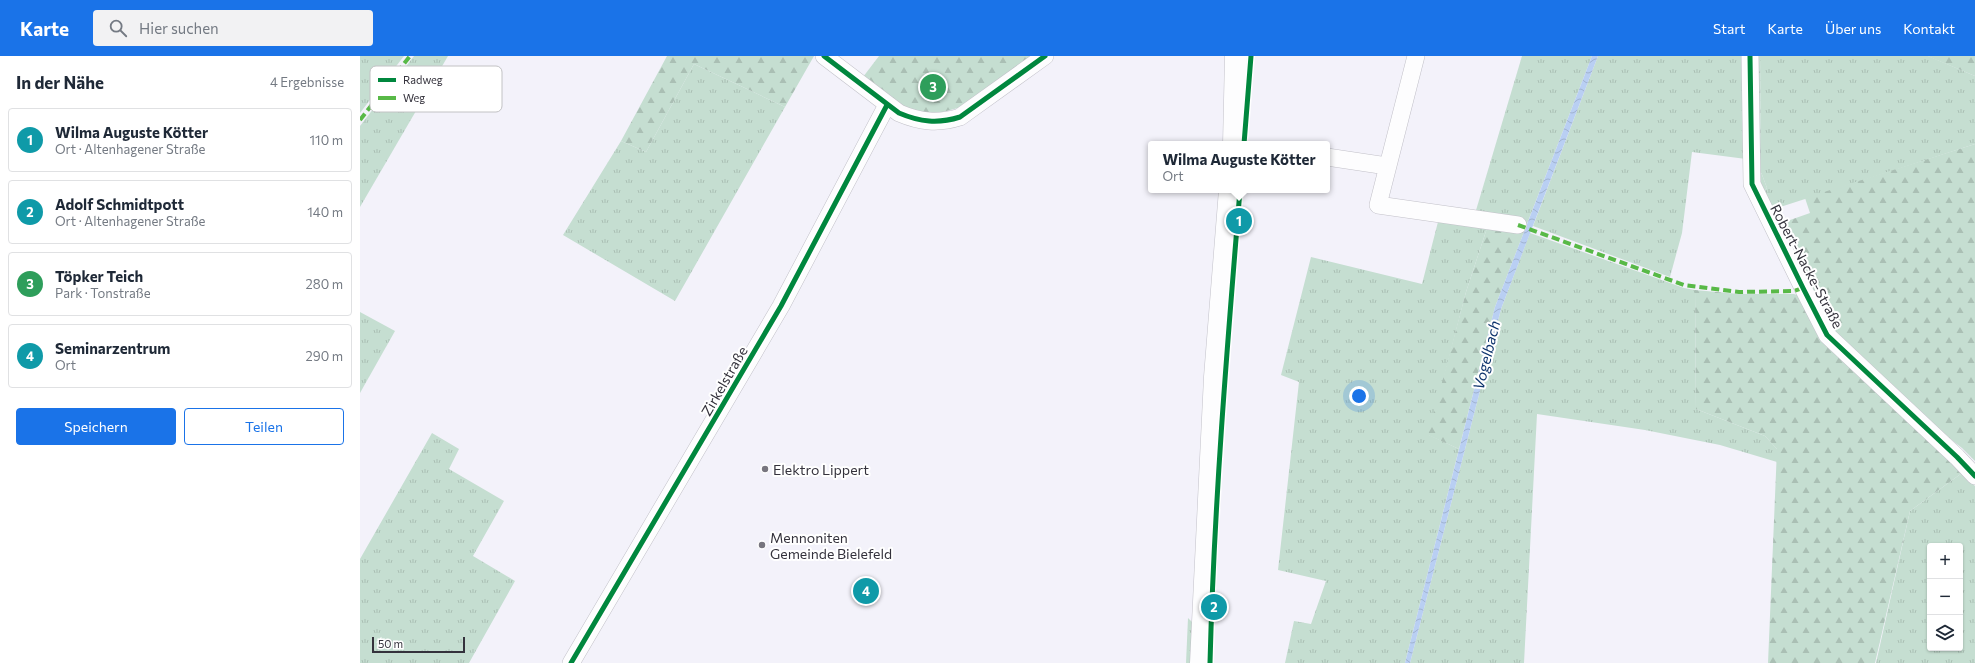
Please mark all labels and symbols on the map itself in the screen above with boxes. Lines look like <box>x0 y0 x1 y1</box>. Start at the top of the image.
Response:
legend <box>370 66 502 112</box>
pin: 3 <box>920 72 946 102</box>
text: Radweg <box>403 73 443 86</box>
text: Weg <box>403 91 425 104</box>
street label: Robert-Nacke-Straße <box>1767 201 1847 331</box>
pin: 1 <box>1226 206 1252 236</box>
water label: Vogelbach <box>1469 318 1503 392</box>
street label: Zirkelstraße <box>697 343 751 419</box>
your location <box>1349 386 1369 406</box>
place label: Elektro Lippert <box>773 461 869 478</box>
marker: Elektro Lippert <box>760 464 770 474</box>
place label: Mennoniten Gemeinde Bielefeld <box>770 529 892 562</box>
marker: Mennoniten Gemeinde Bielefeld <box>757 540 767 550</box>
pin: 4 <box>853 576 879 606</box>
pin: 2 <box>1201 592 1227 622</box>
scale bar <box>372 635 465 654</box>

